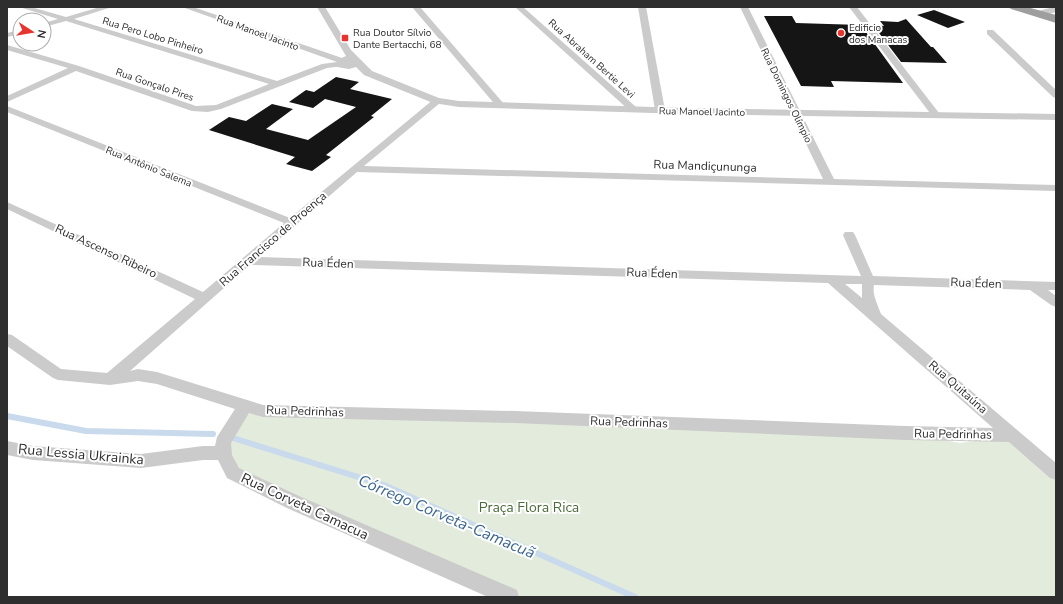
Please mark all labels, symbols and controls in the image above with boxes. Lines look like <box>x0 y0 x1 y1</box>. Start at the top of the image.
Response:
north arrow <box>12 12 52 52</box>
street label: Rua Manoel Jacinto <box>215 12 301 54</box>
street label: Rua Pero Lobo Pinheiro <box>101 14 205 58</box>
street label: Rua Abraham Bertie Levi <box>545 16 638 101</box>
place label: Edificio dos Manacas <box>849 21 907 47</box>
place label: Rua Doutor Sílvio Dante Bertacchi, 68 <box>353 26 441 52</box>
text: N <box>33 28 49 40</box>
marker: Edificio dos Manacas <box>836 28 846 38</box>
marker: Rua Doutor Sílvio Dante Bertacchi, 68 <box>340 33 350 43</box>
street label: Rua Domingos Olímpio <box>757 46 815 146</box>
street label: Rua Gonçalo Pires <box>114 65 196 105</box>
street label: Rua Manoel Jacinto <box>659 104 746 120</box>
street label: Rua Antônio Salema <box>103 143 194 191</box>
street label: Rua Mandiçununga <box>653 156 757 176</box>
street label: Rua Francisco de Proença <box>216 188 330 290</box>
street label: Rua Ascenso Ribeiro <box>52 220 160 282</box>
street label: Rua Éden <box>302 254 354 272</box>
street label: Rua Éden <box>626 264 678 282</box>
street label: Rua Éden <box>950 274 1002 292</box>
street label: Rua Quitaúna <box>925 357 991 417</box>
street label: Rua Pedrinhas <box>266 402 344 420</box>
street label: Rua Pedrinhas <box>590 413 668 431</box>
street label: Rua Pedrinhas <box>914 425 992 443</box>
street label: Rua Lessia Ukrainka <box>17 440 145 469</box>
street label: Rua Corveta Camacua <box>238 469 372 544</box>
water label: Córrego Corveta-Camacuã <box>355 470 539 564</box>
park label: Praça Flora Rica <box>479 498 579 517</box>

